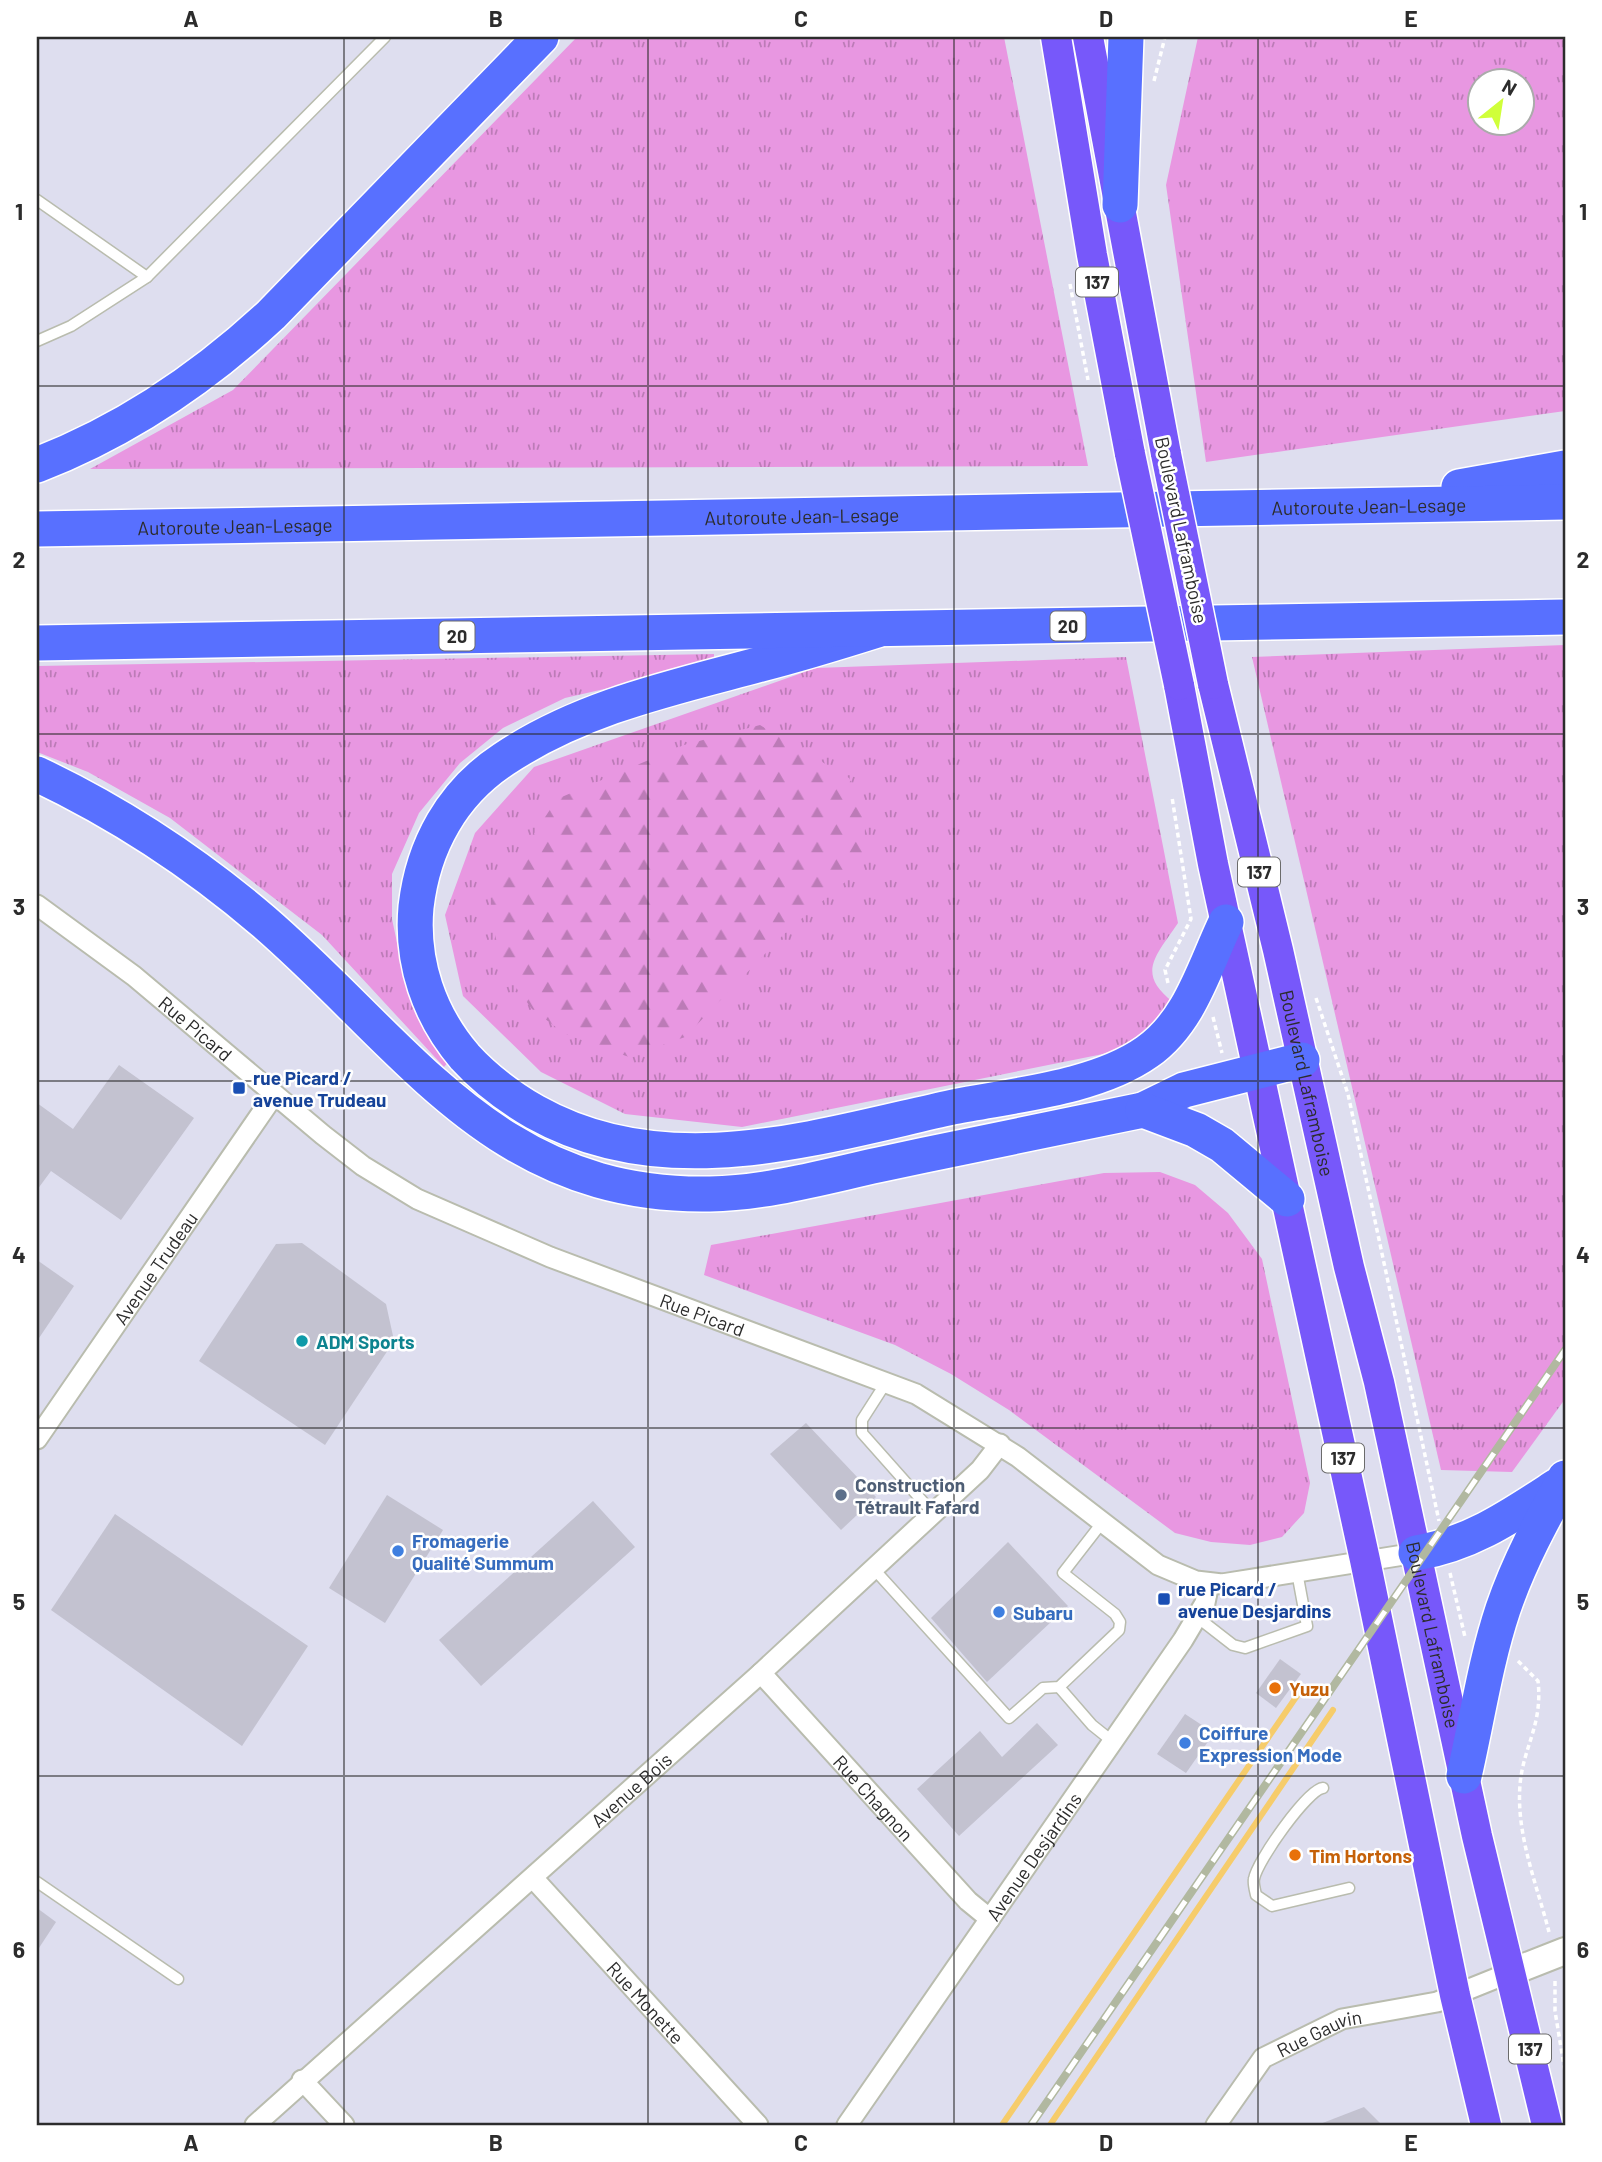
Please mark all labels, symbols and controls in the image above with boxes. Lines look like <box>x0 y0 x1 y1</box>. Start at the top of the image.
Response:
text: A <box>183 4 199 32</box>
text: B <box>489 4 503 32</box>
text: C <box>794 4 808 32</box>
text: D <box>1099 4 1113 32</box>
text: E <box>1404 4 1418 32</box>
north arrow <box>1466 66 1536 136</box>
text: N <box>1499 74 1521 100</box>
text: 1 <box>15 197 23 225</box>
text: 1 <box>1579 197 1587 225</box>
road number: 137 <box>1076 268 1118 296</box>
street label: Boulevard Laframboise <box>1151 434 1213 626</box>
street label: Autoroute Jean-Lesage <box>1271 492 1466 519</box>
street label: Autoroute Jean-Lesage <box>704 502 900 529</box>
street label: Autoroute Jean-Lesage <box>137 512 333 539</box>
text: 2 <box>13 545 25 573</box>
text: 2 <box>1577 545 1589 573</box>
road number: 20 <box>1050 612 1086 640</box>
road number: 20 <box>440 622 475 650</box>
road number: 137 <box>1238 858 1280 886</box>
text: 3 <box>13 892 25 920</box>
text: 3 <box>1577 892 1589 920</box>
street label: Boulevard Laframboise <box>1276 987 1340 1178</box>
street label: Rue Picard <box>154 991 237 1065</box>
place label: rue Picard / avenue Trudeau <box>253 1066 386 1111</box>
marker: rue Picard / avenue Trudeau <box>231 1080 247 1096</box>
street label: Avenue Trudeau <box>108 1207 202 1328</box>
text: 4 <box>12 1240 26 1268</box>
text: 4 <box>1576 1240 1590 1268</box>
street label: Rue Picard <box>657 1288 748 1340</box>
place label: ADM Sports <box>316 1330 415 1353</box>
marker: ADM Sports <box>294 1333 310 1349</box>
road number: 137 <box>1322 1443 1364 1472</box>
place label: Construction Tétrault Fafard <box>855 1473 980 1518</box>
marker: Construction Tétrault Fafard <box>833 1487 849 1503</box>
place label: Fromagerie Qualité Summum <box>412 1529 554 1574</box>
street label: Boulevard Laframboise <box>1402 1539 1465 1730</box>
marker: Fromagerie Qualité Summum <box>390 1543 406 1559</box>
place label: rue Picard / avenue Desjardins <box>1178 1577 1331 1622</box>
text: 5 <box>13 1587 25 1615</box>
text: 5 <box>1577 1587 1589 1615</box>
marker: rue Picard / avenue Desjardins <box>1156 1591 1172 1607</box>
place label: Subaru <box>1013 1601 1073 1624</box>
marker: Subaru <box>991 1604 1007 1620</box>
place label: Yuzu <box>1289 1677 1329 1700</box>
marker: Yuzu <box>1267 1680 1283 1696</box>
place label: Coiffure Expression Mode <box>1199 1721 1342 1766</box>
marker: Coiffure Expression Mode <box>1177 1735 1193 1751</box>
street label: Avenue Bois <box>586 1747 676 1831</box>
street label: Rue Chagnon <box>829 1750 919 1845</box>
street label: Avenue Desjardins <box>981 1788 1086 1925</box>
place label: Tim Hortons <box>1309 1844 1412 1867</box>
marker: Tim Hortons <box>1287 1847 1303 1863</box>
text: 6 <box>13 1935 25 1963</box>
text: 6 <box>1577 1935 1589 1963</box>
street label: Rue Monette <box>603 1956 690 2048</box>
street label: Rue Gauvin <box>1273 2004 1363 2061</box>
road number: 137 <box>1509 2035 1551 2064</box>
text: A <box>183 2128 199 2156</box>
text: B <box>489 2128 503 2156</box>
text: C <box>794 2128 808 2156</box>
text: D <box>1099 2128 1113 2156</box>
text: E <box>1404 2128 1418 2156</box>

